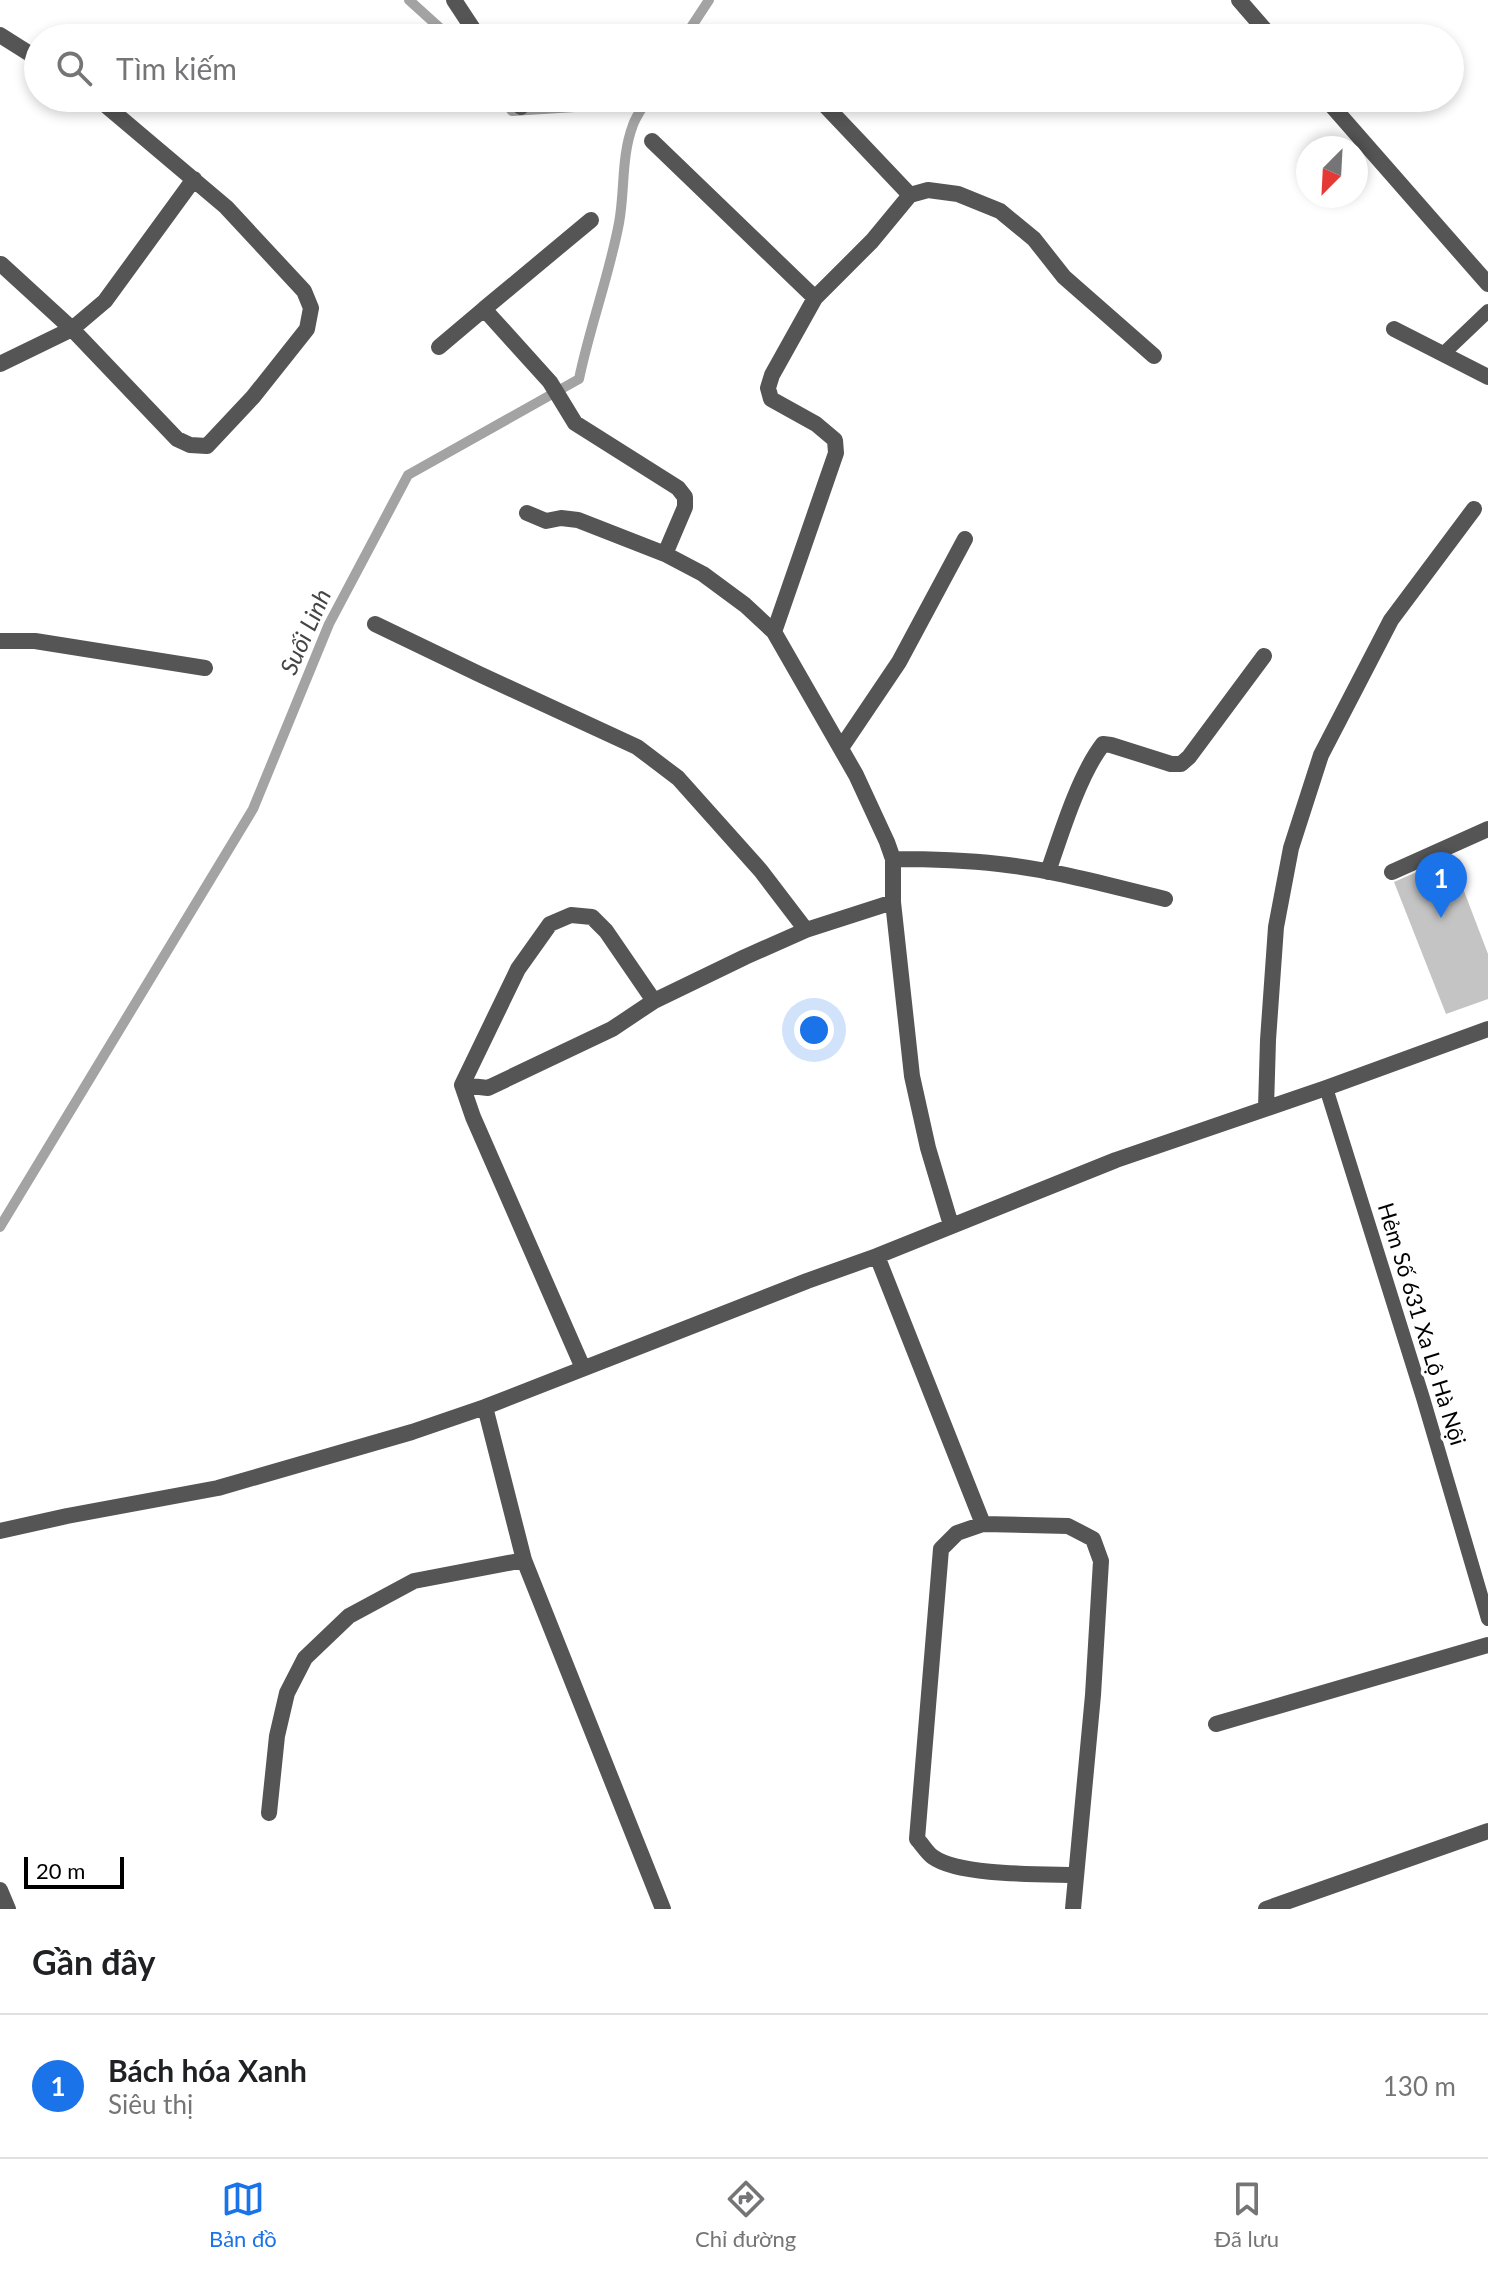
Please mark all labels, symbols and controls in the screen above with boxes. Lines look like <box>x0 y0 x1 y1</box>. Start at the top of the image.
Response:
search box <box>24 24 1464 112</box>
icon: search <box>52 46 96 90</box>
text: Tìm kiếm <box>116 50 237 86</box>
north arrow <box>1296 136 1368 208</box>
water label: Suối Linh <box>273 584 336 679</box>
pin: 1 <box>1415 852 1467 918</box>
your location <box>794 1010 834 1050</box>
street label: Hẻm Số 631 Xa Lộ Hà Nội <box>1373 1199 1472 1448</box>
scale bar <box>24 1853 124 1889</box>
text: 20 m <box>36 1857 85 1884</box>
text: Gần đây <box>32 1941 155 1982</box>
text: Bách hóa Xanh <box>108 2052 307 2088</box>
text: 1 <box>50 2070 66 2102</box>
text: 130 m <box>1383 2070 1456 2102</box>
text: Siêu thị <box>108 2088 193 2120</box>
tab: Bản đồ <box>209 2177 277 2252</box>
tab: Chỉ đường <box>695 2177 796 2252</box>
tab: Đã lưu <box>1214 2177 1279 2252</box>

